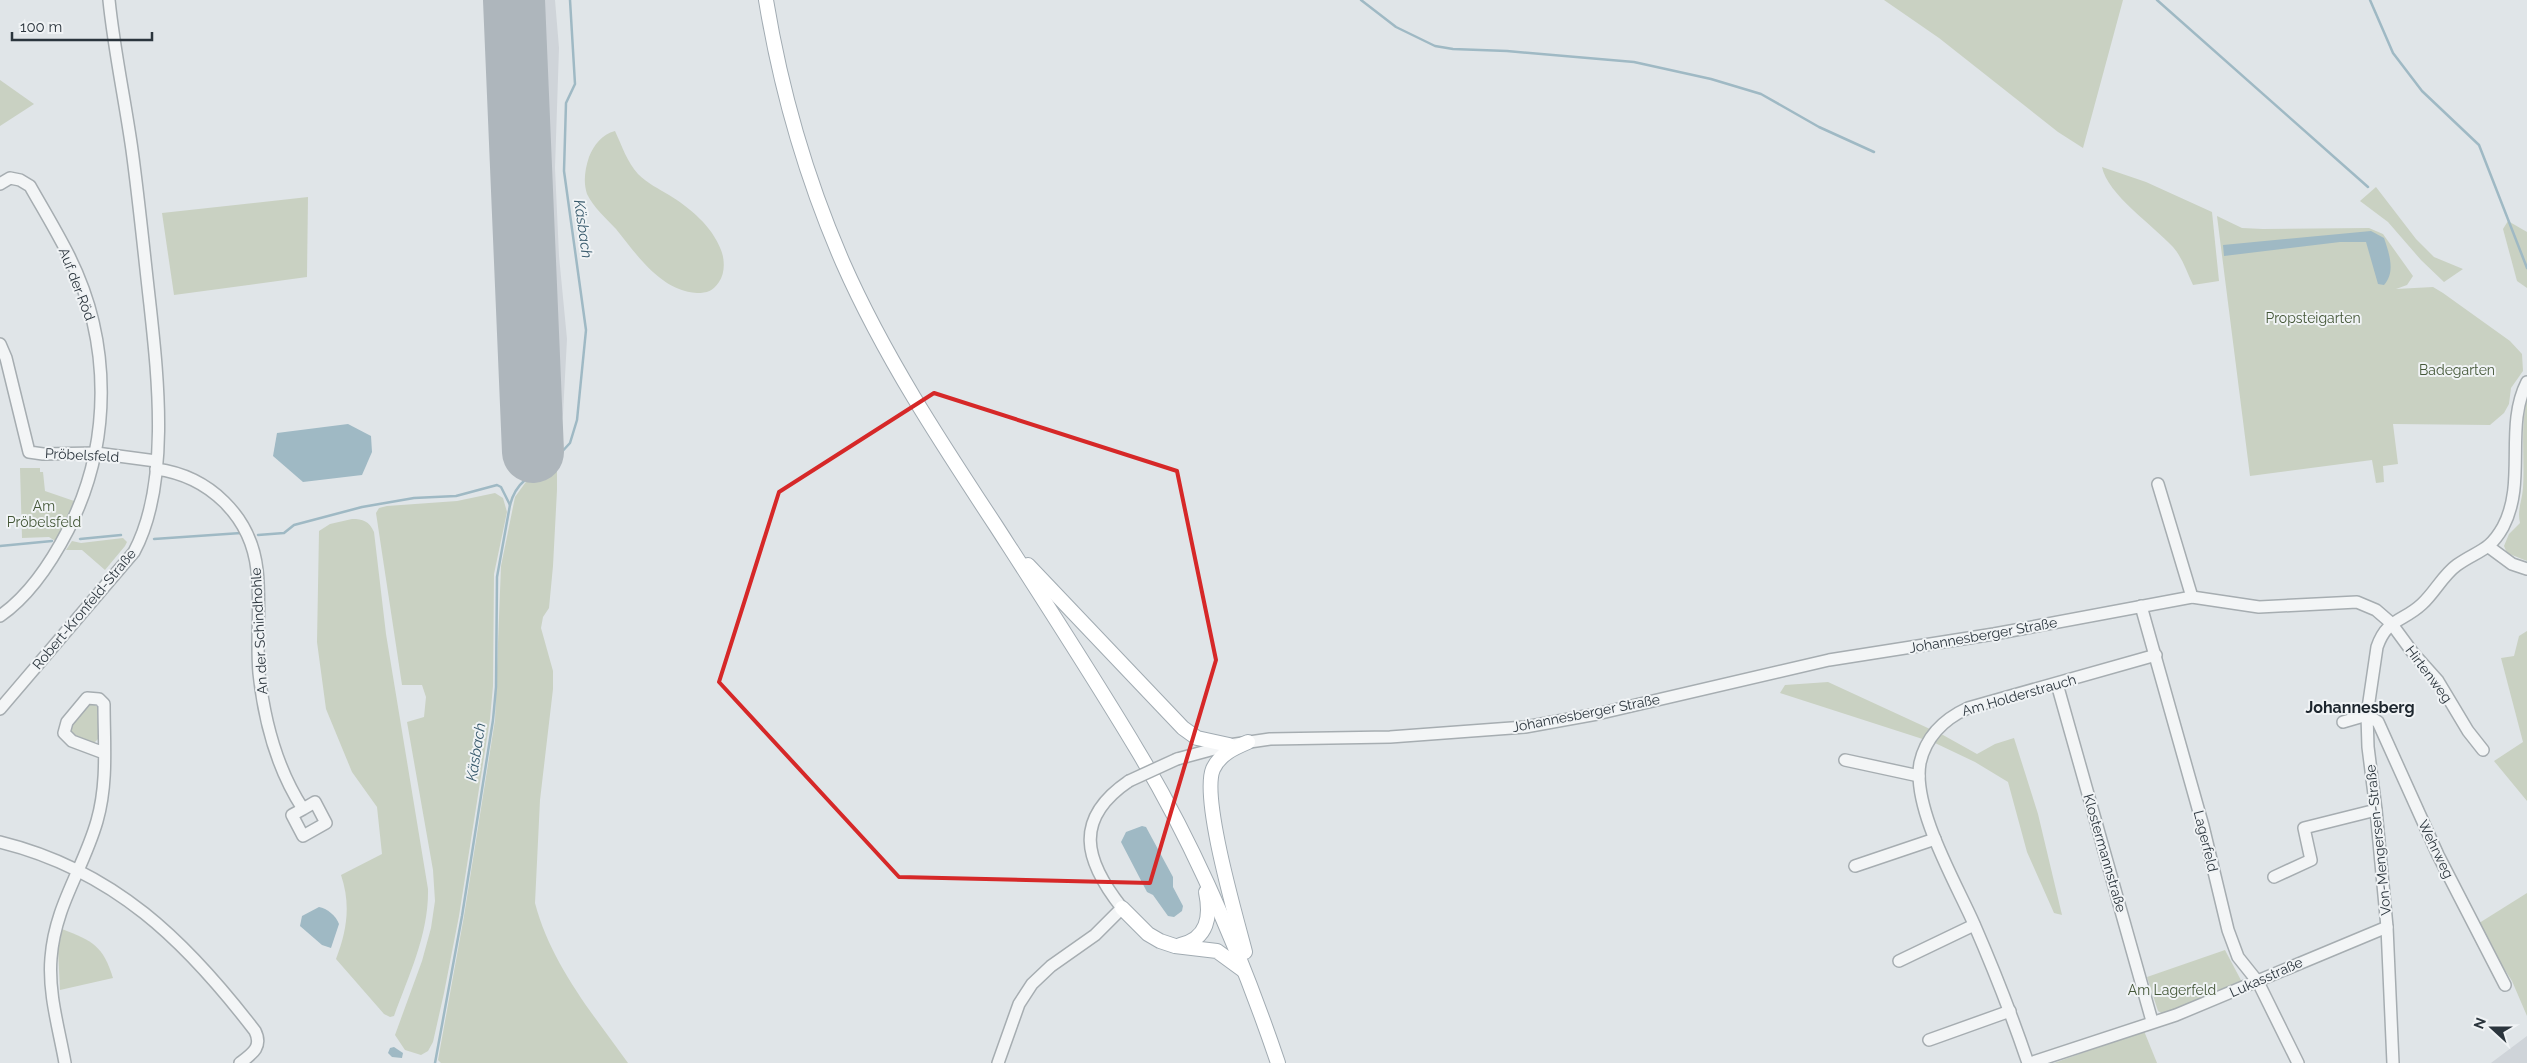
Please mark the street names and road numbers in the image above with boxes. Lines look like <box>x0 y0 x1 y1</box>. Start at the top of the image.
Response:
street label: Auf der Röd <box>56 245 98 323</box>
street label: Pröbelsfeld <box>44 445 120 465</box>
street label: Robert-Kronfeld-Straße <box>29 546 139 672</box>
street label: An der Schindhohle <box>248 567 270 695</box>
street label: Johannesberger Straße <box>1908 614 2058 656</box>
street label: Hirtenweg <box>2402 642 2456 706</box>
street label: Am Holderstrauch <box>1960 671 2078 719</box>
street label: Johannesberger Straße <box>1511 691 1661 735</box>
street label: Von-Mengersen-Straße <box>2362 764 2394 916</box>
street label: Klostermannstraße <box>2080 792 2130 914</box>
street label: Lagerfeld <box>2191 809 2221 873</box>
street label: Wehrweg <box>2415 817 2457 881</box>
street label: Lukasstraße <box>2227 954 2305 1000</box>

